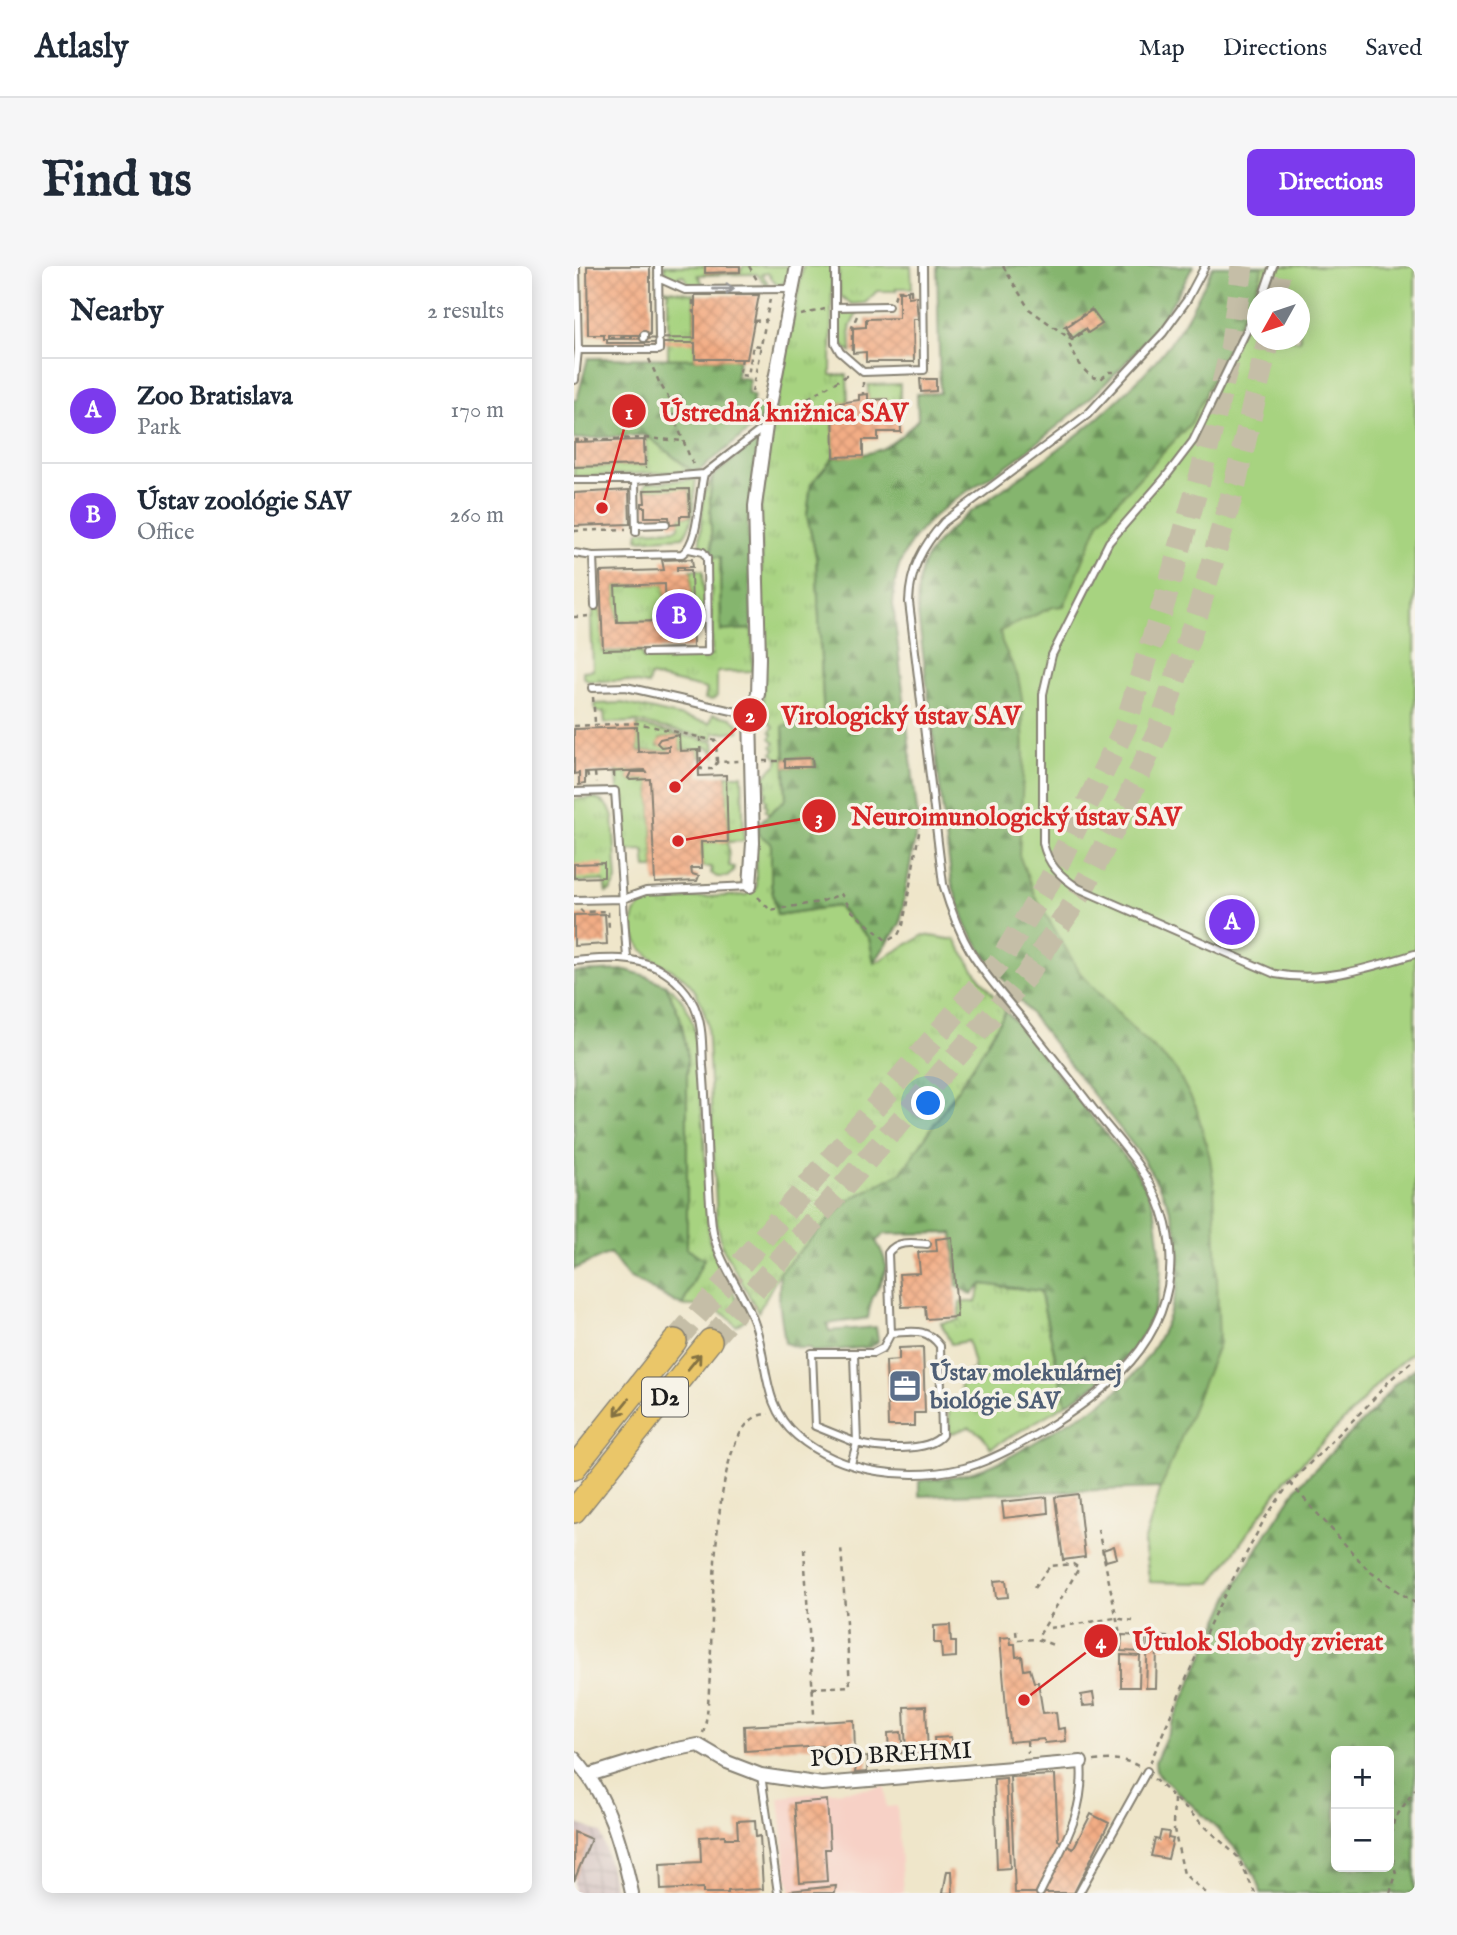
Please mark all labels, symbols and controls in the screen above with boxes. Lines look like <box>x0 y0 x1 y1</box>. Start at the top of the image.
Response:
text: Atlasly <box>35 27 128 69</box>
text: Map <box>1139 33 1185 64</box>
text: Directions <box>1223 33 1327 64</box>
text: Saved <box>1365 33 1422 64</box>
button: Directions <box>1247 149 1415 216</box>
text: Find us <box>42 151 192 213</box>
one-way arrow <box>712 282 735 296</box>
north arrow <box>1247 287 1310 350</box>
text: Nearby <box>70 293 163 331</box>
text: 2 results <box>427 297 504 326</box>
text: Zoo Bratislava <box>137 380 293 413</box>
callout: Ústredná knižnica SAV <box>612 388 922 435</box>
text: A <box>85 396 101 425</box>
text: 170 m <box>451 396 504 425</box>
text: Ústredná knižnica SAV <box>659 397 910 430</box>
text: 1 <box>625 400 633 427</box>
text: Park <box>137 413 181 442</box>
text: Ústav zoológie SAV <box>137 485 351 518</box>
text: B <box>85 501 101 530</box>
text: 260 m <box>449 501 504 530</box>
text: Office <box>137 518 194 547</box>
pin: B <box>656 590 702 642</box>
callout: Virologický ústav SAV <box>732 691 1035 738</box>
text: Virologický ústav SAV <box>780 700 1023 733</box>
text: 2 <box>745 703 755 730</box>
callout: Neuroimunologický ústav SAV <box>801 793 1195 840</box>
text: Neuroimunologický ústav SAV <box>850 801 1183 834</box>
text: 3 <box>815 805 823 832</box>
pin: A <box>1209 896 1255 948</box>
your location <box>911 1086 945 1120</box>
one-way arrow <box>686 1353 702 1371</box>
place label: Ústav molekulárnej biológie SAV <box>929 1358 1122 1417</box>
office icon: Ústav molekulárnej biológie SAV <box>886 1367 924 1405</box>
road number: D2 <box>642 1378 688 1416</box>
one-way arrow <box>615 1398 630 1416</box>
callout: Útulok Slobody zvierat <box>1084 1618 1397 1665</box>
text: Útulok Slobody zvierat <box>1132 1626 1383 1659</box>
text: 4 <box>1096 1629 1107 1656</box>
street label: POD BREHMI <box>809 1736 973 1775</box>
map controls <box>1331 1746 1394 1872</box>
button: + <box>1331 1746 1394 1809</box>
button: − <box>1331 1809 1394 1872</box>

